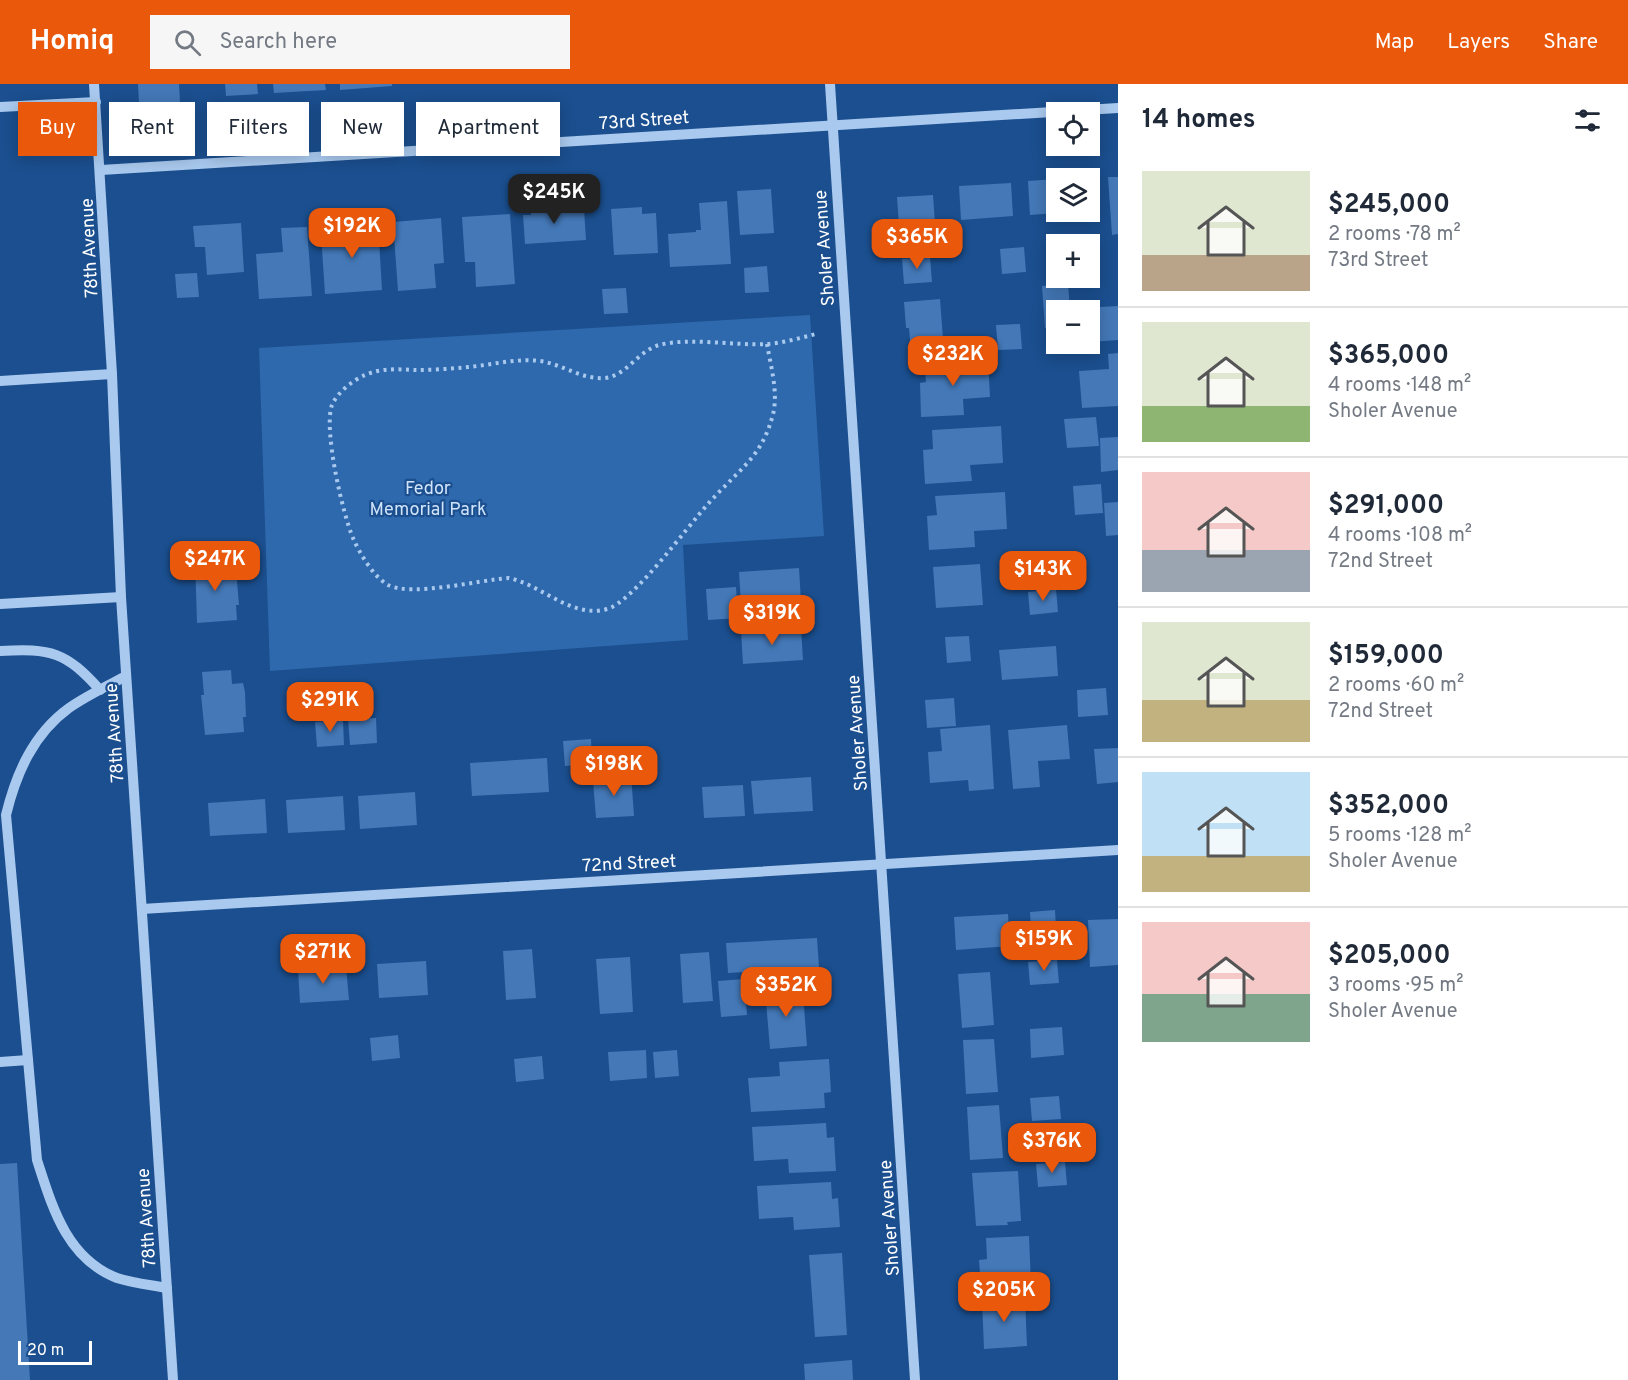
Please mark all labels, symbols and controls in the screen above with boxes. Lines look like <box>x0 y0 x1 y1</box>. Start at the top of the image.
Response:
search box <box>150 15 570 69</box>
text: Homiq <box>30 24 114 60</box>
icon: search <box>171 26 204 59</box>
text: Search here <box>219 29 337 56</box>
text: Map <box>1375 29 1414 56</box>
text: Layers <box>1447 29 1510 56</box>
text: Share <box>1543 29 1598 56</box>
chip: Buy <box>18 102 97 156</box>
chip: Rent <box>109 102 195 156</box>
chip: Filters <box>207 102 309 156</box>
chip: New <box>321 102 404 156</box>
chip: Apartment <box>416 102 560 156</box>
map controls <box>1046 102 1100 354</box>
button: locate <box>1046 102 1100 156</box>
text: 14 homes <box>1142 104 1256 137</box>
icon: filters <box>1571 104 1604 137</box>
street label: 73rd Street <box>598 107 690 136</box>
button: layers <box>1046 168 1100 222</box>
pin: $245K <box>512 174 596 225</box>
text: $245K <box>522 180 586 206</box>
street label: Sholer Avenue <box>810 189 841 307</box>
text: $245,000 <box>1328 189 1450 222</box>
icon: home <box>1190 195 1262 267</box>
street label: 78th Avenue <box>76 197 105 298</box>
pin: $192K <box>310 208 394 259</box>
text: $192K <box>323 214 381 240</box>
pin: $365K <box>875 219 959 270</box>
text: 2 rooms · 78 m² <box>1328 222 1461 248</box>
text: $365K <box>886 225 948 251</box>
button: + <box>1046 234 1100 288</box>
text: 73rd Street <box>1328 248 1428 274</box>
button: − <box>1046 300 1100 354</box>
pin: $232K <box>911 336 995 387</box>
text: $365,000 <box>1328 340 1449 373</box>
text: $232K <box>922 342 984 368</box>
icon: home <box>1190 346 1262 418</box>
text: 4 rooms · 148 m² <box>1328 373 1471 399</box>
text: Sholer Avenue <box>1328 399 1457 425</box>
park label: Fedor Memorial Park <box>370 478 486 522</box>
text: $291,000 <box>1328 490 1444 523</box>
icon: home <box>1190 496 1262 568</box>
text: 4 rooms · 108 m² <box>1328 523 1472 549</box>
pin: $247K <box>173 541 257 592</box>
text: $247K <box>184 547 246 573</box>
text: 72nd Street <box>1328 549 1433 575</box>
pin: $143K <box>1001 551 1085 602</box>
text: $143K <box>1013 557 1073 583</box>
pin: $319K <box>730 595 814 646</box>
text: $319K <box>743 601 801 627</box>
text: $159,000 <box>1328 640 1444 673</box>
icon: home <box>1190 646 1262 718</box>
text: 2 rooms · 60 m² <box>1328 673 1464 699</box>
street label: Sholer Avenue <box>843 674 874 792</box>
street label: 78th Avenue <box>101 682 130 783</box>
pin: $291K <box>288 682 372 733</box>
text: $291K <box>301 688 359 714</box>
text: 72nd Street <box>1328 699 1433 725</box>
pin: $198K <box>572 746 656 797</box>
text: $198K <box>584 752 644 778</box>
text: $352,000 <box>1328 790 1449 823</box>
icon: home <box>1190 796 1262 868</box>
text: 5 rooms · 128 m² <box>1328 823 1471 849</box>
text: Sholer Avenue <box>1328 849 1457 875</box>
street label: 72nd Street <box>581 851 677 878</box>
pin: $159K <box>1002 921 1086 972</box>
text: $159K <box>1015 927 1073 953</box>
pin: $271K <box>281 934 365 985</box>
text: $271K <box>294 940 352 966</box>
text: $205,000 <box>1328 940 1451 973</box>
icon: home <box>1190 946 1262 1018</box>
pin: $352K <box>744 967 828 1018</box>
text: $352K <box>755 973 817 999</box>
text: 3 rooms · 95 m² <box>1328 973 1464 999</box>
text: Sholer Avenue <box>1328 999 1457 1025</box>
pin: $376K <box>1010 1123 1094 1174</box>
text: $376K <box>1022 1129 1082 1155</box>
street label: Sholer Avenue <box>875 1159 906 1277</box>
street label: 78th Avenue <box>133 1167 162 1268</box>
pin: $205K <box>962 1272 1046 1323</box>
text: $205K <box>972 1278 1036 1304</box>
scale bar <box>18 1338 92 1366</box>
text: 20 m <box>27 1341 64 1361</box>

